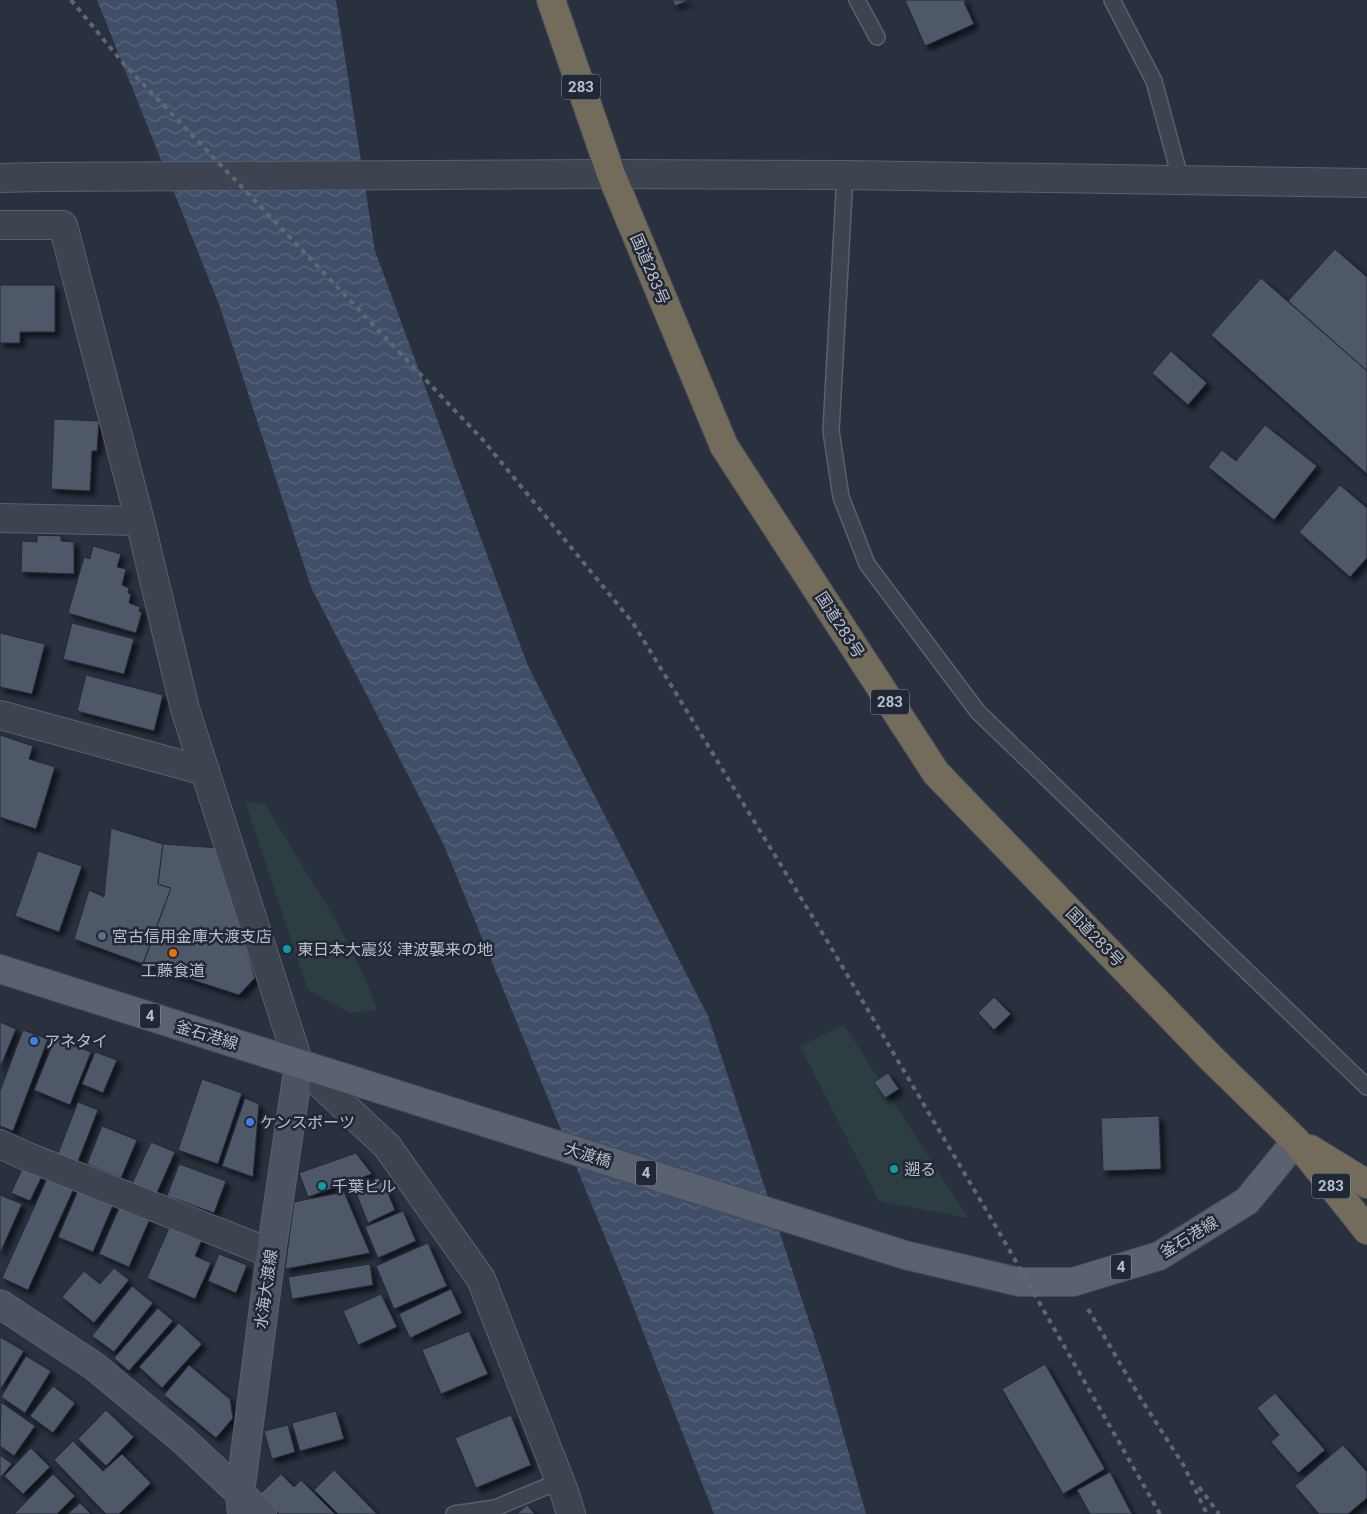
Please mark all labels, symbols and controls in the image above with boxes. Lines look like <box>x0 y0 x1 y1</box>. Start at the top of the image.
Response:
road number: 283 <box>562 74 600 100</box>
street label: 国道283号 <box>627 231 673 307</box>
street label: 国道283号 <box>812 588 868 662</box>
road number: 283 <box>871 690 909 714</box>
street label: 国道283号 <box>1062 903 1128 971</box>
place label: 宮古信用金庫大渡支店 <box>112 927 272 946</box>
marker: 宮古信用金庫大渡支店 <box>96 930 108 942</box>
place label: 東日本大震災 津波襲来の地 <box>297 940 493 959</box>
marker: 東日本大震災 津波襲来の地 <box>281 943 293 955</box>
marker: 工藤食道 <box>167 947 179 959</box>
place label: 工藤食道 <box>141 961 205 980</box>
road number: 4 <box>140 1004 160 1028</box>
street label: 釜石港線 <box>174 1017 240 1053</box>
place label: アネタイ <box>44 1032 108 1051</box>
marker: アネタイ <box>28 1035 40 1047</box>
place label: ケンスポーツ <box>260 1113 355 1132</box>
marker: ケンスポーツ <box>244 1116 256 1128</box>
street label: 大渡橋 <box>562 1139 614 1171</box>
road number: 4 <box>636 1160 656 1186</box>
place label: 遡る <box>904 1160 936 1179</box>
marker: 遡る <box>888 1163 900 1175</box>
road number: 283 <box>1312 1174 1350 1198</box>
place label: 千葉ビル <box>332 1177 396 1196</box>
marker: 千葉ビル <box>316 1180 328 1192</box>
street label: 釜石港線 <box>1157 1212 1221 1262</box>
street label: 水海大渡線 <box>251 1248 281 1330</box>
road number: 4 <box>1111 1254 1131 1280</box>

